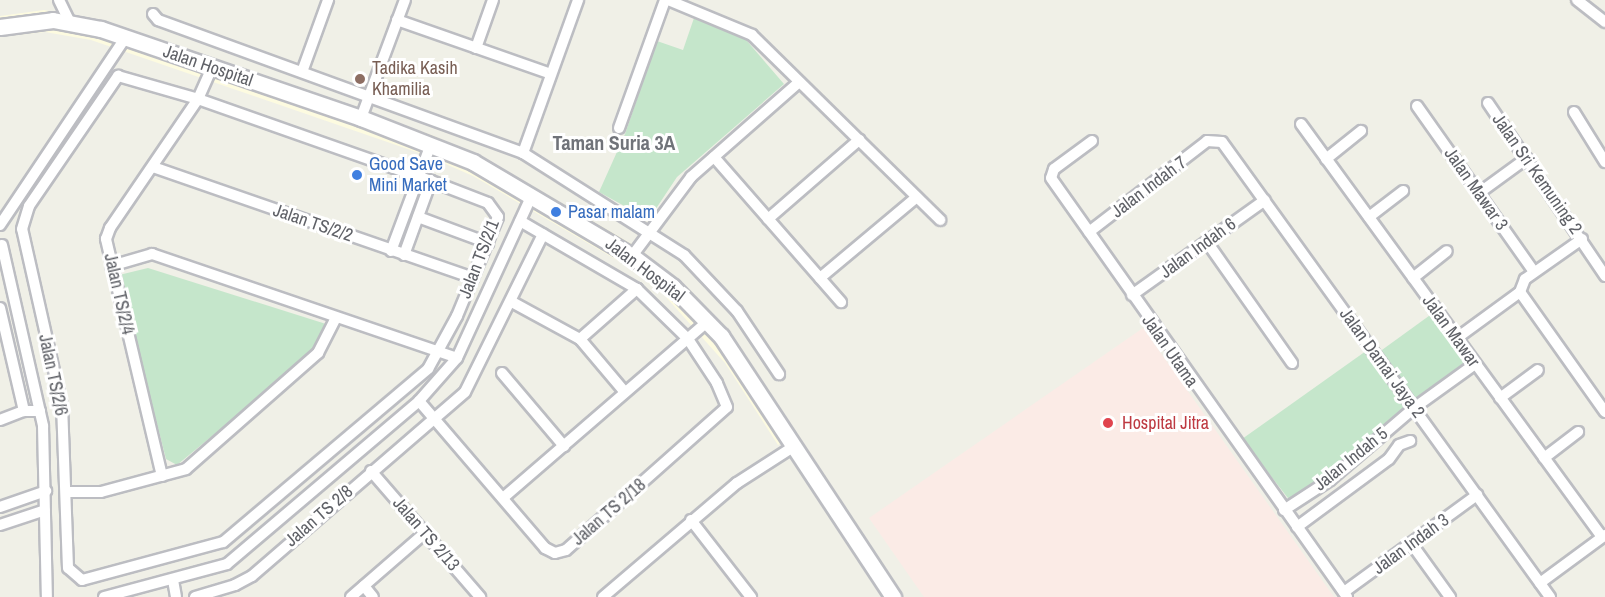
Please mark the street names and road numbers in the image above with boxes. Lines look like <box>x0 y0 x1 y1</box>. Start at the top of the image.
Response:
street label: Jalan Hospital <box>160 41 256 91</box>
street label: Jalan Sri Kemuning 2 <box>1487 110 1587 238</box>
street label: Jalan Mawar 3 <box>1440 143 1512 235</box>
street label: Jalan Indah 7 <box>1107 152 1191 222</box>
street label: Jalan TS/2/2 <box>270 199 356 247</box>
street label: Jalan Indah 6 <box>1156 213 1240 283</box>
street label: Jalan TS/2/1 <box>454 216 504 302</box>
street label: Jalan Hospital <box>601 233 689 307</box>
street label: Jalan TS/2/4 <box>99 251 139 337</box>
street label: Jalan Mawar <box>1418 291 1484 371</box>
street label: Jalan Damai Jaya 2 <box>1335 304 1429 422</box>
street label: Jalan Utama <box>1137 311 1203 391</box>
street label: Jalan TS/2/6 <box>34 332 72 418</box>
street label: Jalan Indah 5 <box>1310 423 1392 495</box>
street label: Jalan TS 2/18 <box>568 474 650 550</box>
street label: Jalan TS 2/8 <box>281 481 357 551</box>
street label: Jalan TS 2/13 <box>388 493 464 575</box>
street label: Jalan Indah 3 <box>1369 509 1453 579</box>

